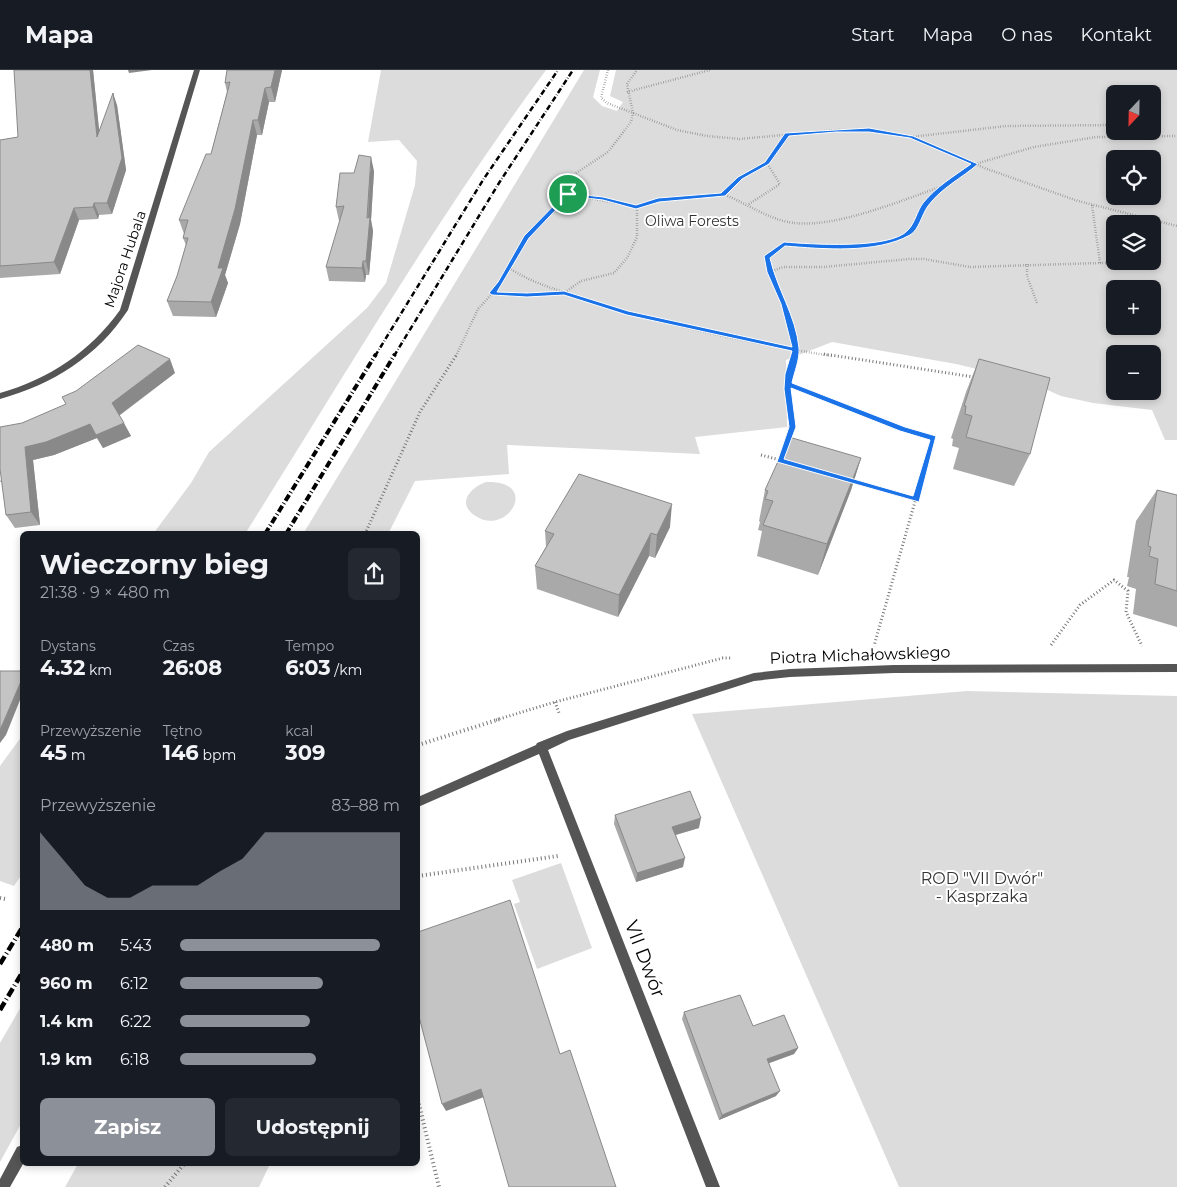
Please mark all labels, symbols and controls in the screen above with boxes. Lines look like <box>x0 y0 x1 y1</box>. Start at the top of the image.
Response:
text: Mapa <box>25 20 94 49</box>
text: Start <box>851 24 895 46</box>
text: Mapa <box>923 24 973 46</box>
text: O nas <box>1001 24 1053 46</box>
text: Kontakt <box>1081 24 1152 46</box>
north arrow <box>1106 85 1161 140</box>
map controls <box>1106 85 1161 400</box>
button: locate <box>1106 150 1161 205</box>
pin <box>547 173 589 215</box>
icon: arrive <box>554 180 582 208</box>
street label: Majora Hubala <box>100 208 150 310</box>
park label: Oliwa Forests <box>645 212 739 230</box>
button: layers <box>1106 215 1161 270</box>
button: + <box>1106 280 1161 335</box>
button: − <box>1106 345 1161 400</box>
text: Wieczorny bieg <box>40 547 269 581</box>
button: share <box>348 548 400 600</box>
text: 21:38 · 9 × 480 m <box>40 583 170 602</box>
text: Dystans <box>40 637 96 655</box>
text: Czas <box>163 637 195 655</box>
text: Tempo <box>285 637 334 655</box>
street label: Piotra Michałowskiego <box>769 642 951 668</box>
text: 4.32 <box>40 655 85 680</box>
text: 26:08 <box>163 655 222 680</box>
text: 6:03 <box>285 655 331 680</box>
text: km <box>85 661 112 679</box>
text: /km <box>331 661 362 679</box>
text: Przewyższenie <box>40 722 142 740</box>
text: Tętno <box>163 722 202 740</box>
text: kcal <box>285 722 313 740</box>
text: 45 <box>40 740 67 765</box>
text: 146 <box>163 740 199 765</box>
text: 309 <box>285 740 325 765</box>
text: m <box>67 746 86 764</box>
text: bpm <box>199 746 236 764</box>
text: Przewyższenie <box>40 796 156 815</box>
text: 83–88 m <box>331 796 400 815</box>
park label: ROD "VII Dwór" - Kasprzaka <box>921 869 1043 906</box>
street label: VII Dwór <box>620 917 670 1001</box>
text: 480 m <box>40 936 94 955</box>
text: 5:43 <box>120 936 152 955</box>
text: 960 m <box>40 974 93 993</box>
text: 6:12 <box>120 974 148 993</box>
text: 1.4 km <box>40 1012 93 1031</box>
text: 6:22 <box>120 1012 151 1031</box>
text: 1.9 km <box>40 1050 92 1069</box>
text: 6:18 <box>120 1050 149 1069</box>
button: Zapisz <box>40 1098 215 1156</box>
button: Udostępnij <box>225 1098 400 1156</box>

